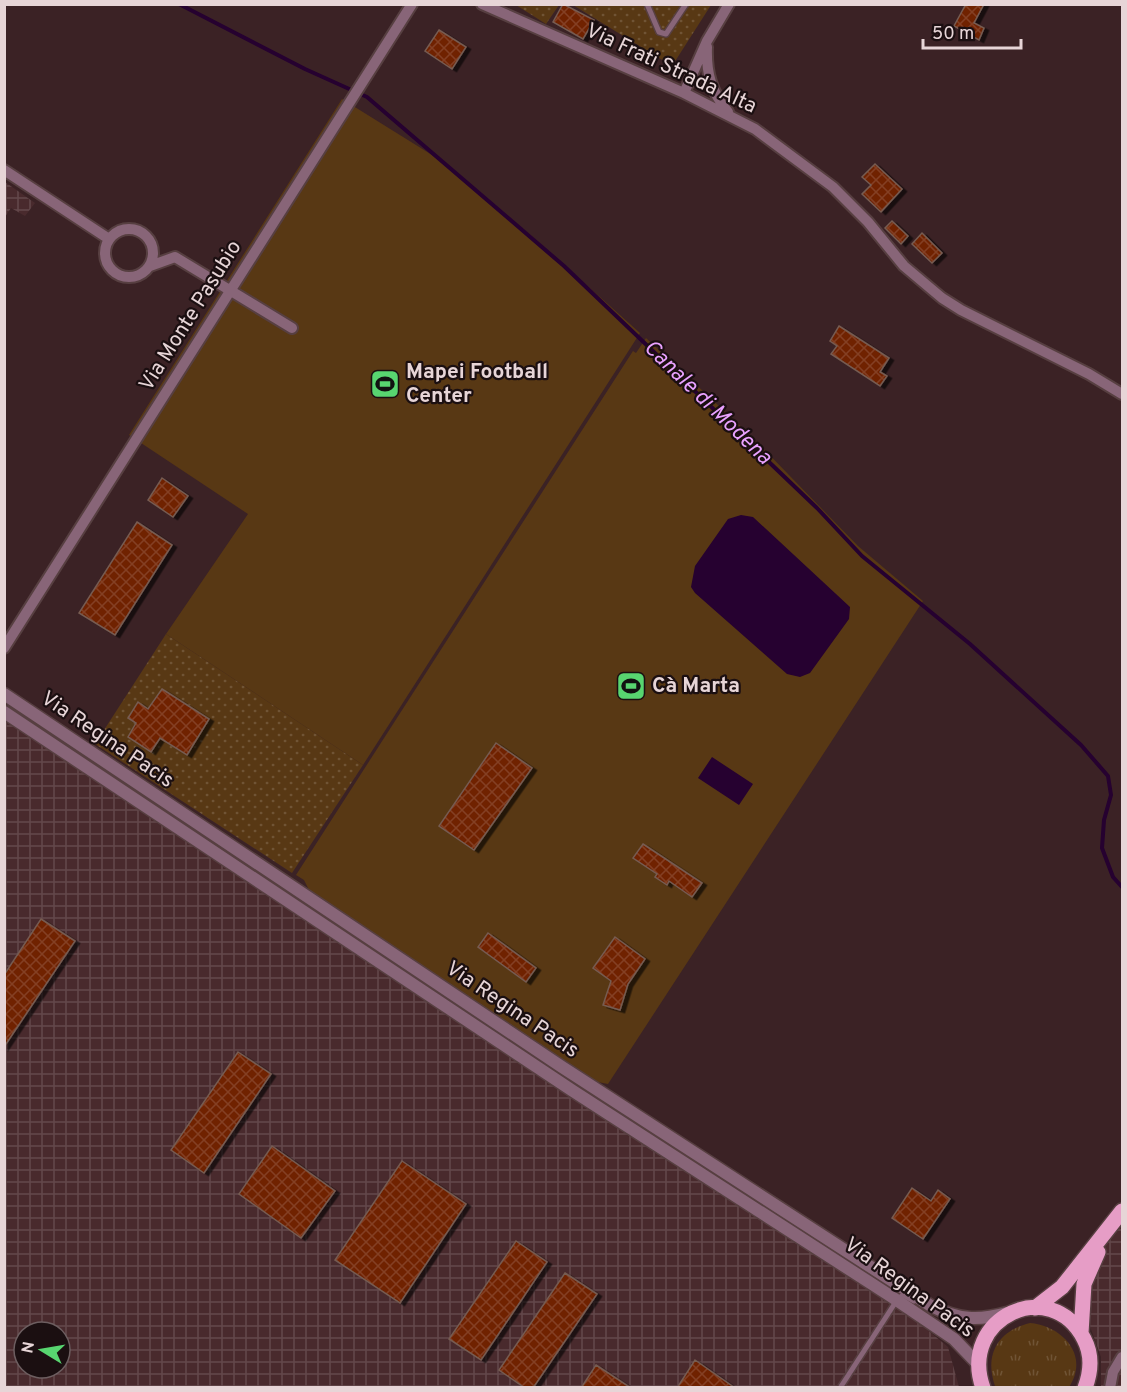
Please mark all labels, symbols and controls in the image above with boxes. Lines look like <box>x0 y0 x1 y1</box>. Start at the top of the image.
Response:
scale bar <box>923 12 1020 50</box>
street label: Via Frati Strada Alta <box>581 18 761 120</box>
text: 50 m <box>932 23 974 46</box>
street label: Via Monte Pasubio <box>134 235 248 397</box>
water label: Canale di Modena <box>637 335 777 472</box>
place label: Mapei Football Center <box>406 359 548 410</box>
sports icon: Mapei Football Center <box>369 368 401 400</box>
sports icon: Cà Marta <box>615 670 647 702</box>
place label: Cà Marta <box>652 673 740 700</box>
street label: Via Regina Pacis <box>35 685 179 795</box>
street label: Via Regina Pacis <box>440 955 584 1065</box>
street label: Via Regina Pacis <box>838 1232 980 1344</box>
north arrow <box>12 1320 72 1380</box>
text: N <box>18 1340 40 1355</box>

